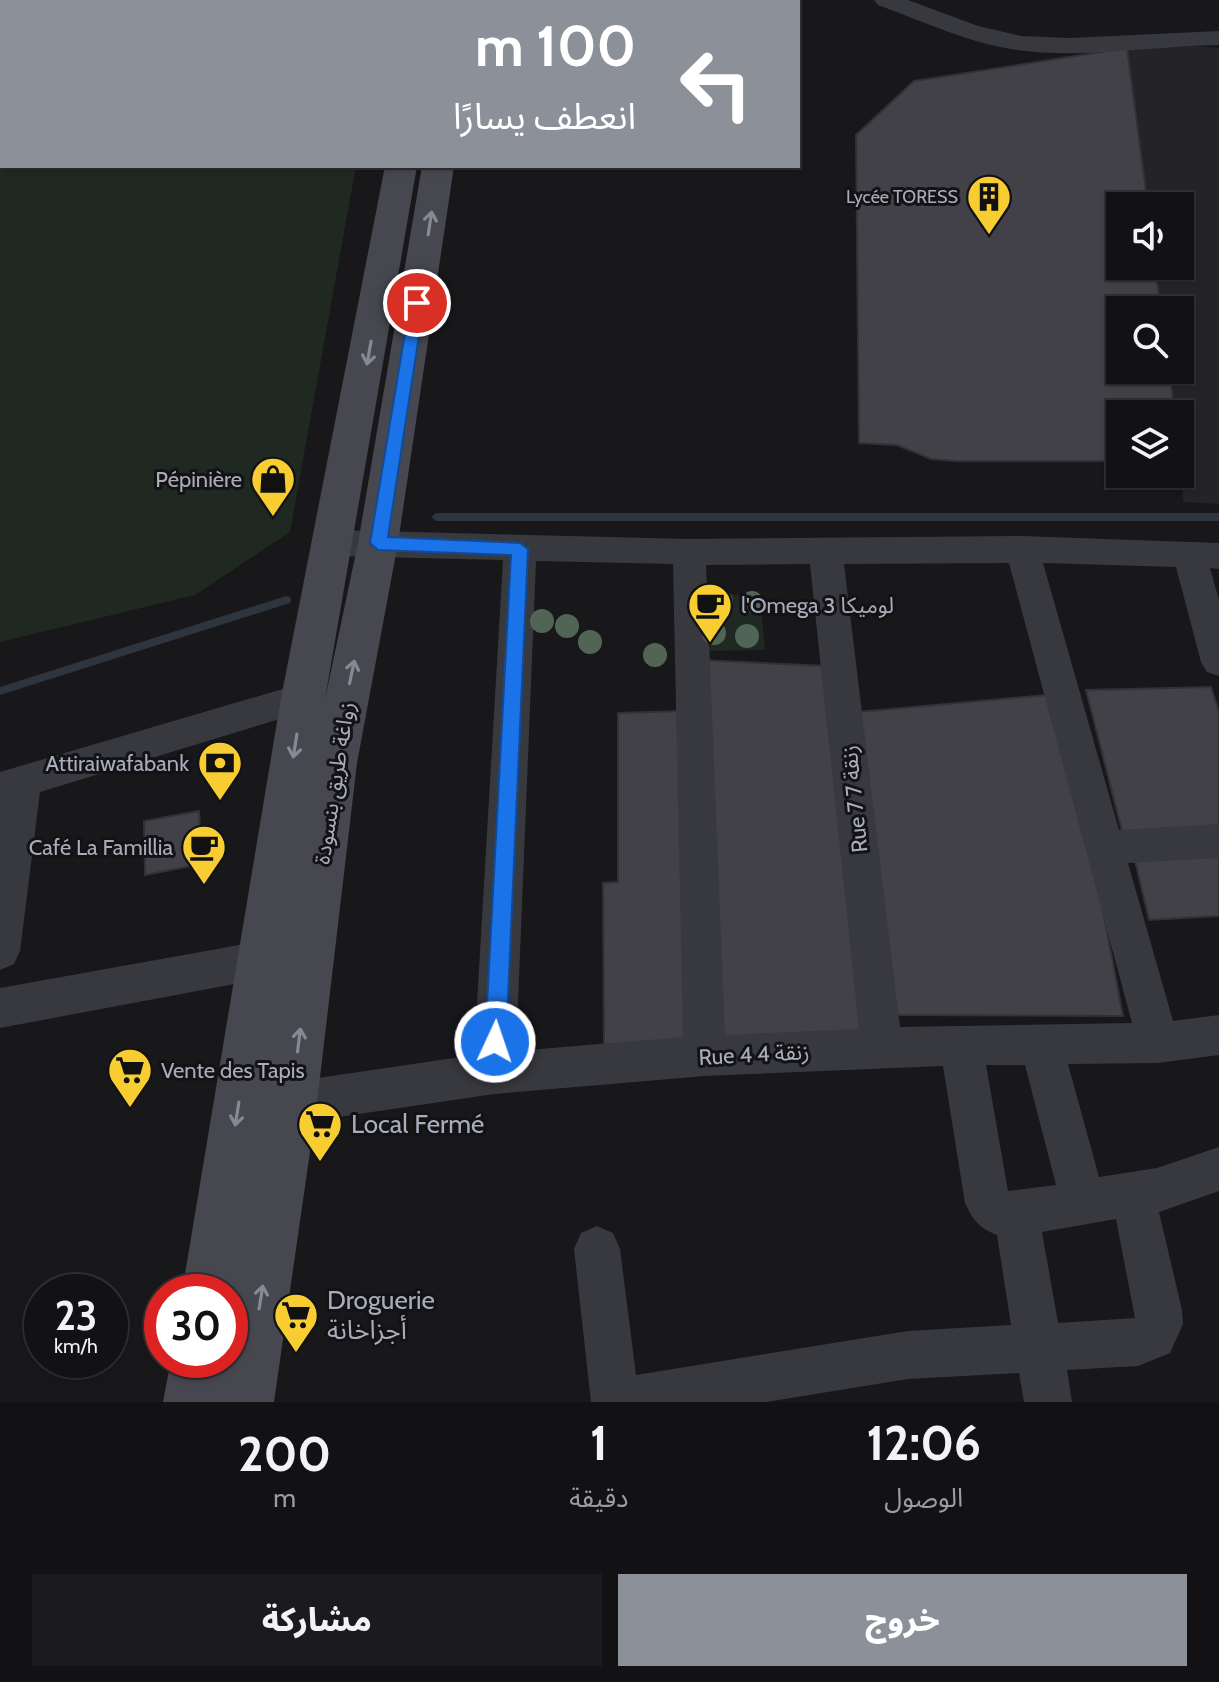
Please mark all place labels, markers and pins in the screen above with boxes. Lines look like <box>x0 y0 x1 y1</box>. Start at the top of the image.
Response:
building icon: Lycée TORESS <box>965 173 1013 236</box>
place label: Lycée TORESS <box>846 186 958 208</box>
pin <box>383 269 451 337</box>
shop icon: Pépinière <box>249 455 297 518</box>
place label: Pépinière <box>155 466 242 493</box>
cafe icon: l'Omega 3 لوميكا <box>686 581 734 644</box>
place label: l'Omega 3 لوميكا <box>741 592 894 619</box>
bank icon: Attiraiwafabank <box>196 739 244 802</box>
place label: Attiraiwafabank <box>46 750 189 777</box>
cafe icon: Café La Famillia <box>180 823 228 886</box>
place label: Café La Famillia <box>29 834 173 861</box>
supermarket icon: Vente des Tapis <box>106 1046 154 1109</box>
place label: Vente des Tapis <box>161 1057 305 1084</box>
supermarket icon: Local Fermé <box>296 1100 344 1163</box>
place label: Local Fermé <box>351 1108 484 1140</box>
place label: Droguerie أجزاخانة <box>327 1284 435 1346</box>
supermarket icon: Droguerie أجزاخانة <box>272 1291 320 1354</box>

